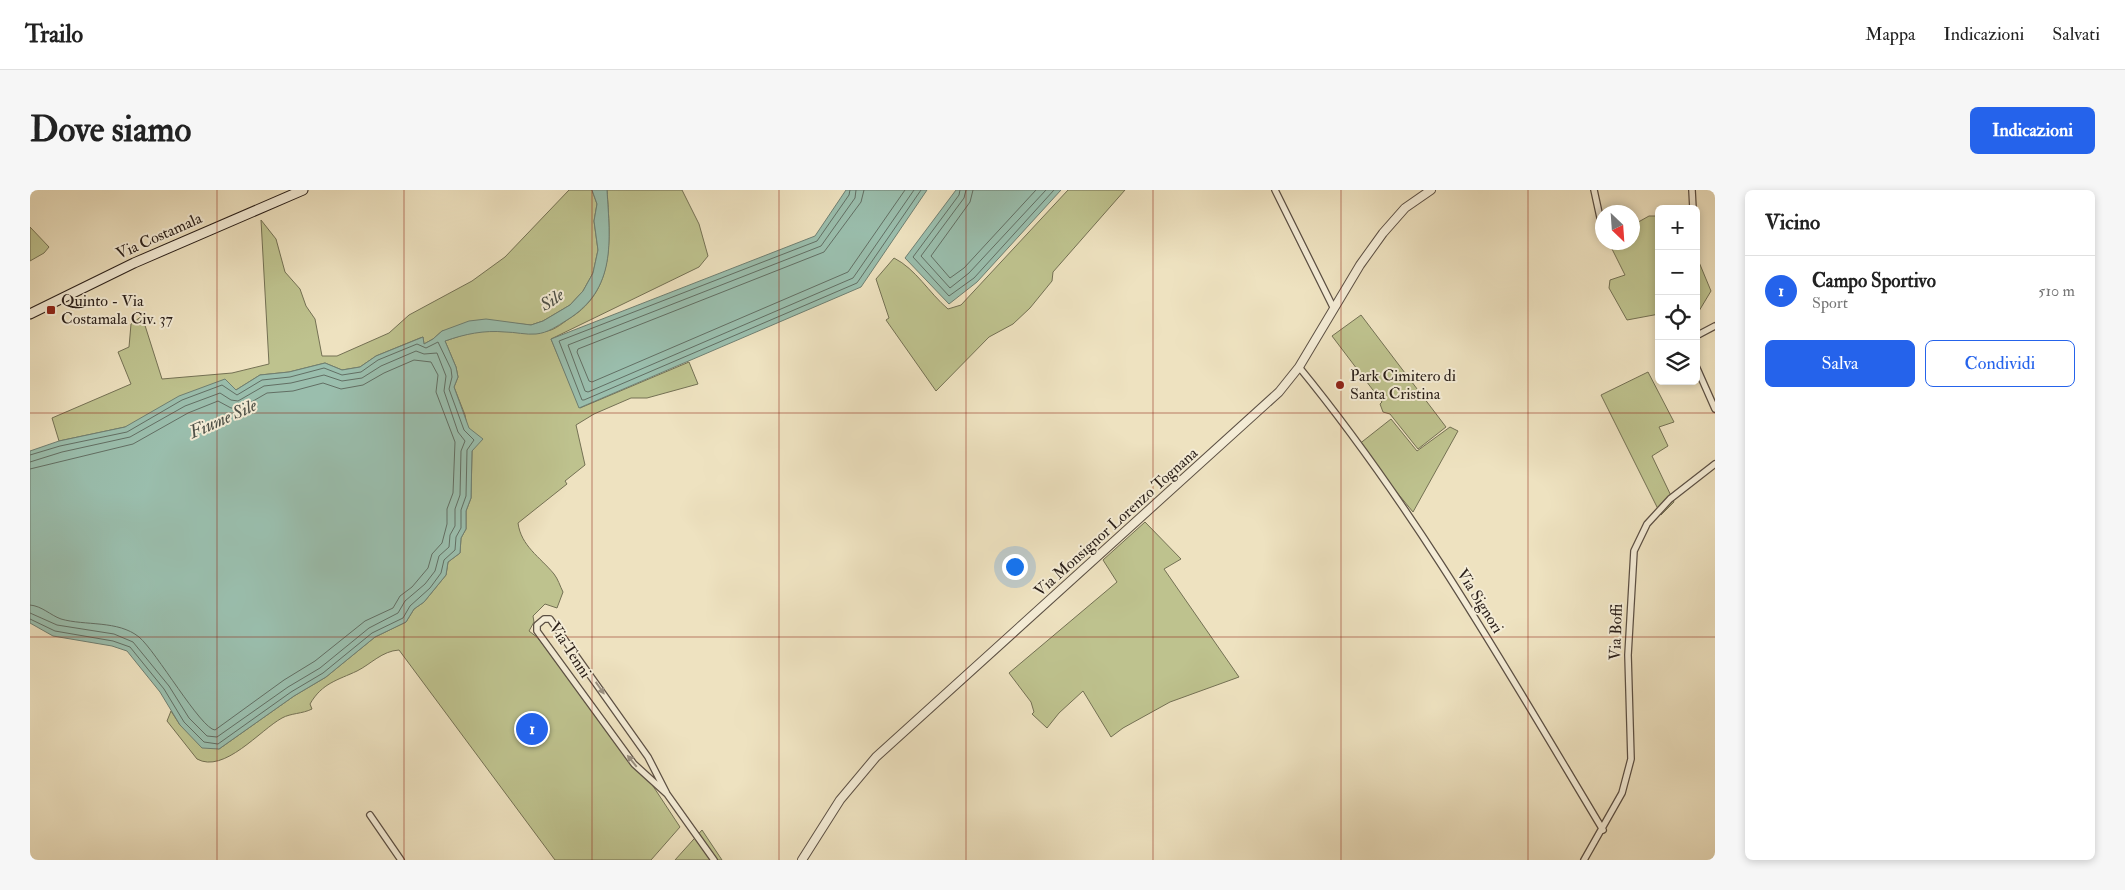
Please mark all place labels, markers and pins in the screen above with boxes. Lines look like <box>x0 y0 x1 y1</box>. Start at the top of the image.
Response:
place label: Quinto - Via Costamala Civ. 37 <box>61 291 174 329</box>
marker: Quinto - Via Costamala Civ. 37 <box>45 304 57 316</box>
place label: Park Cimitero di Santa Cristina <box>1350 366 1456 404</box>
marker: Park Cimitero di Santa Cristina <box>1334 379 1346 391</box>
pin: 1 <box>516 710 548 748</box>

